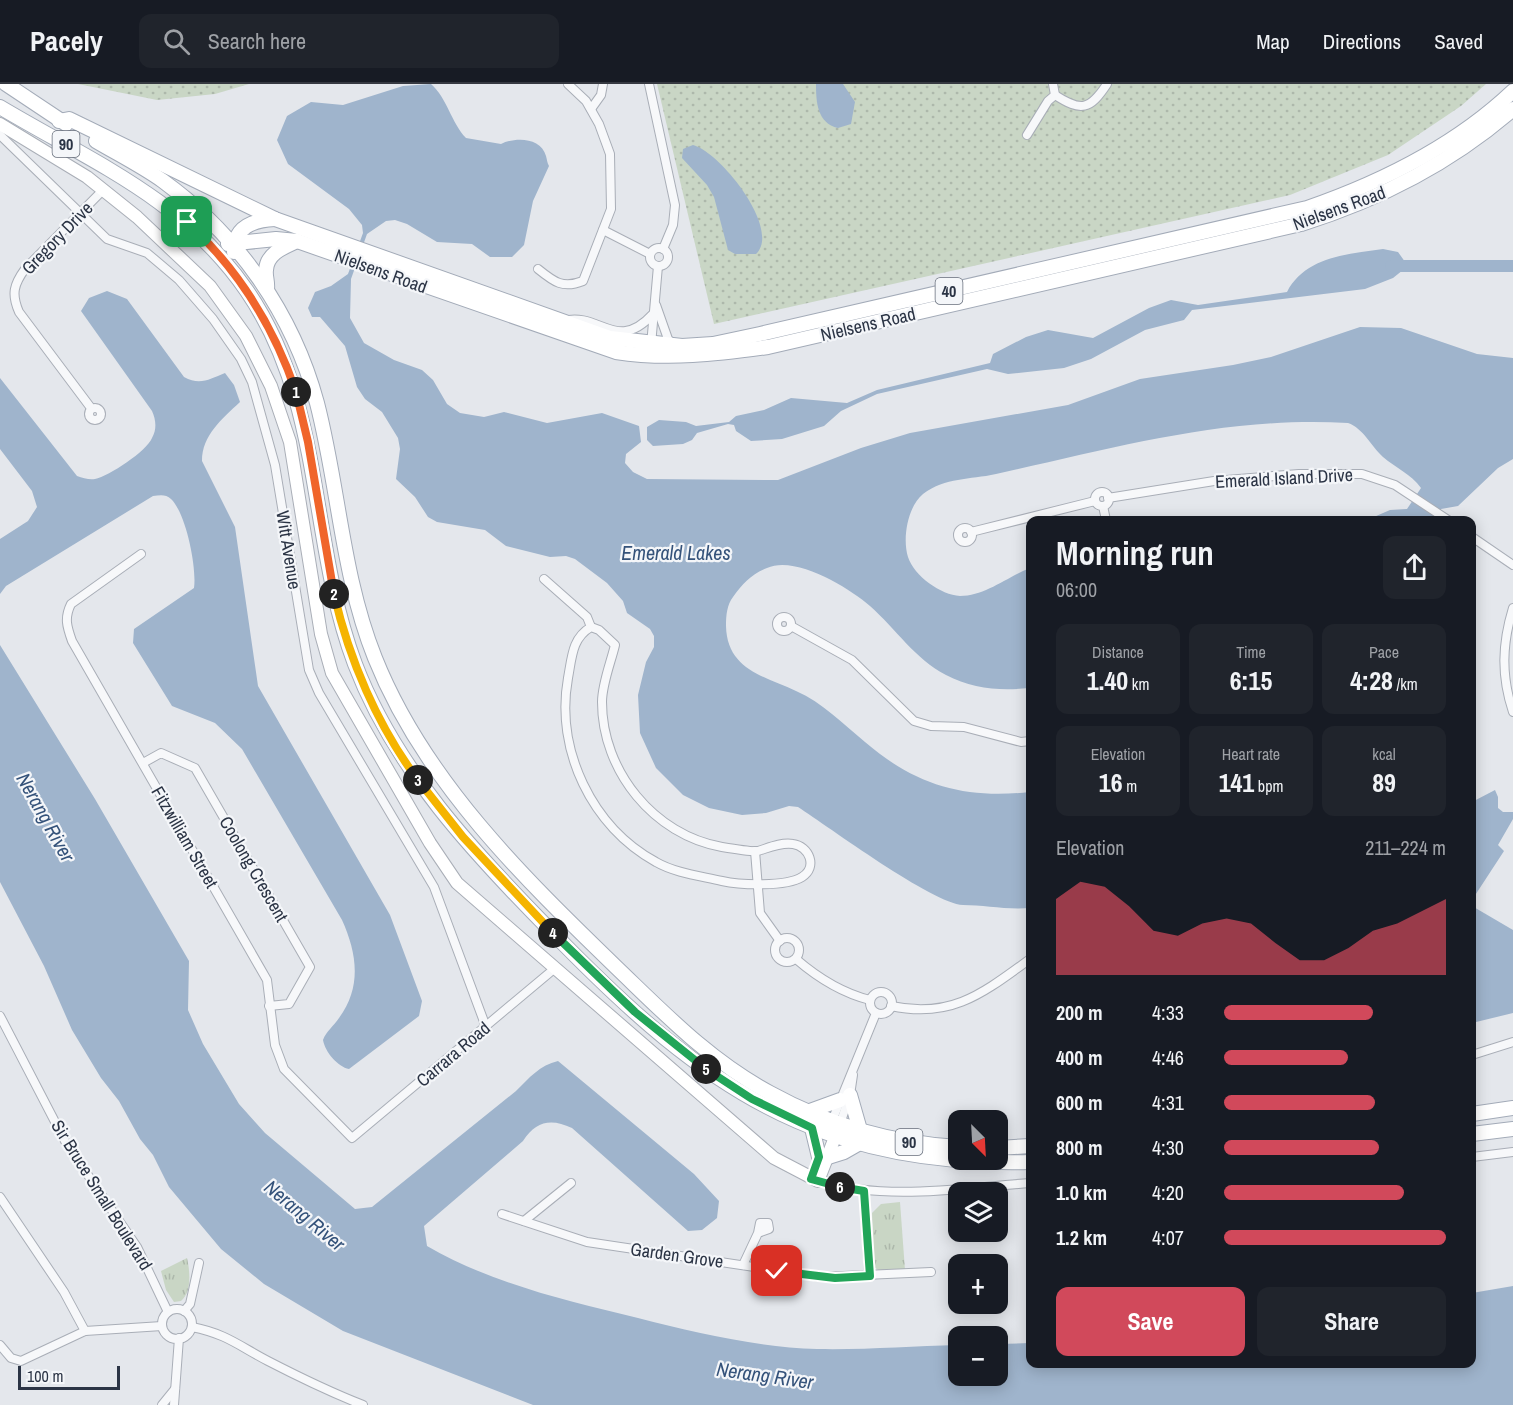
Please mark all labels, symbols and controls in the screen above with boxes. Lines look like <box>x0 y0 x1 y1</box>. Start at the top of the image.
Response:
search box <box>139 14 559 68</box>
text: Pacely <box>30 22 103 60</box>
icon: search <box>160 25 193 58</box>
text: Search here <box>208 26 306 56</box>
text: Map <box>1256 27 1290 56</box>
text: Directions <box>1323 27 1401 56</box>
text: Saved <box>1434 27 1483 56</box>
road number: 90 <box>52 131 80 157</box>
street label: Nielsens Road <box>1289 180 1389 236</box>
street label: Gregory Drive <box>16 196 98 280</box>
pin <box>161 196 212 247</box>
icon: arrive <box>170 205 203 238</box>
street label: Nielsens Road <box>331 243 431 299</box>
road number: 40 <box>936 278 962 304</box>
street label: Nielsens Road <box>818 301 918 347</box>
pin: 1 <box>281 377 311 407</box>
text: 1 <box>292 381 300 403</box>
street label: Emerald Island Drive <box>1215 462 1353 494</box>
street label: Witt Avenue <box>270 509 308 591</box>
text: Morning run <box>1056 531 1214 575</box>
button: share <box>1383 536 1446 599</box>
water label: Emerald Lakes <box>621 539 731 566</box>
text: 06:00 <box>1056 576 1097 603</box>
pin: 2 <box>319 579 349 609</box>
text: 2 <box>330 583 338 605</box>
text: Distance <box>1092 641 1144 663</box>
text: Time <box>1236 641 1266 663</box>
text: Pace <box>1369 641 1399 663</box>
text: 1.40 <box>1087 663 1128 698</box>
text: 6:15 <box>1230 663 1272 698</box>
text: 4:28 <box>1350 663 1393 698</box>
text: km <box>1128 673 1149 695</box>
text: /km <box>1393 673 1418 695</box>
text: Elevation <box>1091 743 1145 765</box>
text: Heart rate <box>1222 743 1280 765</box>
text: kcal <box>1372 743 1396 765</box>
pin: 3 <box>403 765 433 795</box>
text: 16 <box>1099 765 1123 800</box>
text: 141 <box>1219 765 1254 800</box>
text: 89 <box>1372 765 1396 800</box>
water label: Nerang River <box>11 768 82 867</box>
text: 3 <box>414 769 422 791</box>
text: m <box>1123 775 1137 797</box>
text: bpm <box>1254 775 1283 797</box>
street label: Fitzwilliam Street <box>146 781 224 893</box>
street label: Coolong Crescent <box>214 812 294 926</box>
text: Elevation <box>1056 834 1124 861</box>
text: 211–224 m <box>1365 834 1446 861</box>
pin: 4 <box>538 918 568 948</box>
text: 4 <box>549 922 557 944</box>
text: 200 m <box>1056 999 1103 1026</box>
text: 4:33 <box>1152 999 1184 1026</box>
street label: Carrara Road <box>411 1016 495 1092</box>
text: 400 m <box>1056 1044 1103 1071</box>
text: 4:46 <box>1152 1044 1184 1071</box>
pin: 5 <box>691 1054 721 1084</box>
text: 5 <box>702 1058 710 1080</box>
text: 600 m <box>1056 1089 1103 1116</box>
text: 4:31 <box>1152 1089 1184 1116</box>
north arrow <box>948 1110 1008 1170</box>
map controls <box>948 1110 1008 1386</box>
street label: Sir Bruce Small Boulevard <box>46 1115 158 1275</box>
road number: 90 <box>896 1129 922 1155</box>
text: 800 m <box>1056 1134 1103 1161</box>
text: 4:30 <box>1152 1134 1184 1161</box>
pin: 6 <box>825 1172 855 1202</box>
water label: Nerang River <box>259 1173 351 1257</box>
text: 6 <box>836 1176 844 1198</box>
text: 1.0 km <box>1056 1179 1107 1206</box>
text: 4:20 <box>1152 1179 1184 1206</box>
button: layers <box>948 1182 1008 1242</box>
text: 1.2 km <box>1056 1224 1107 1251</box>
text: 4:07 <box>1152 1224 1184 1251</box>
street label: Garden Grove <box>629 1236 725 1274</box>
pin <box>751 1245 802 1296</box>
icon: check <box>760 1254 793 1287</box>
button: + <box>948 1254 1008 1314</box>
button: Save <box>1056 1287 1245 1356</box>
button: Share <box>1257 1287 1446 1356</box>
button: − <box>948 1326 1008 1386</box>
water label: Nerang River <box>715 1355 816 1395</box>
scale bar <box>18 1363 120 1390</box>
text: 100 m <box>27 1365 63 1387</box>

